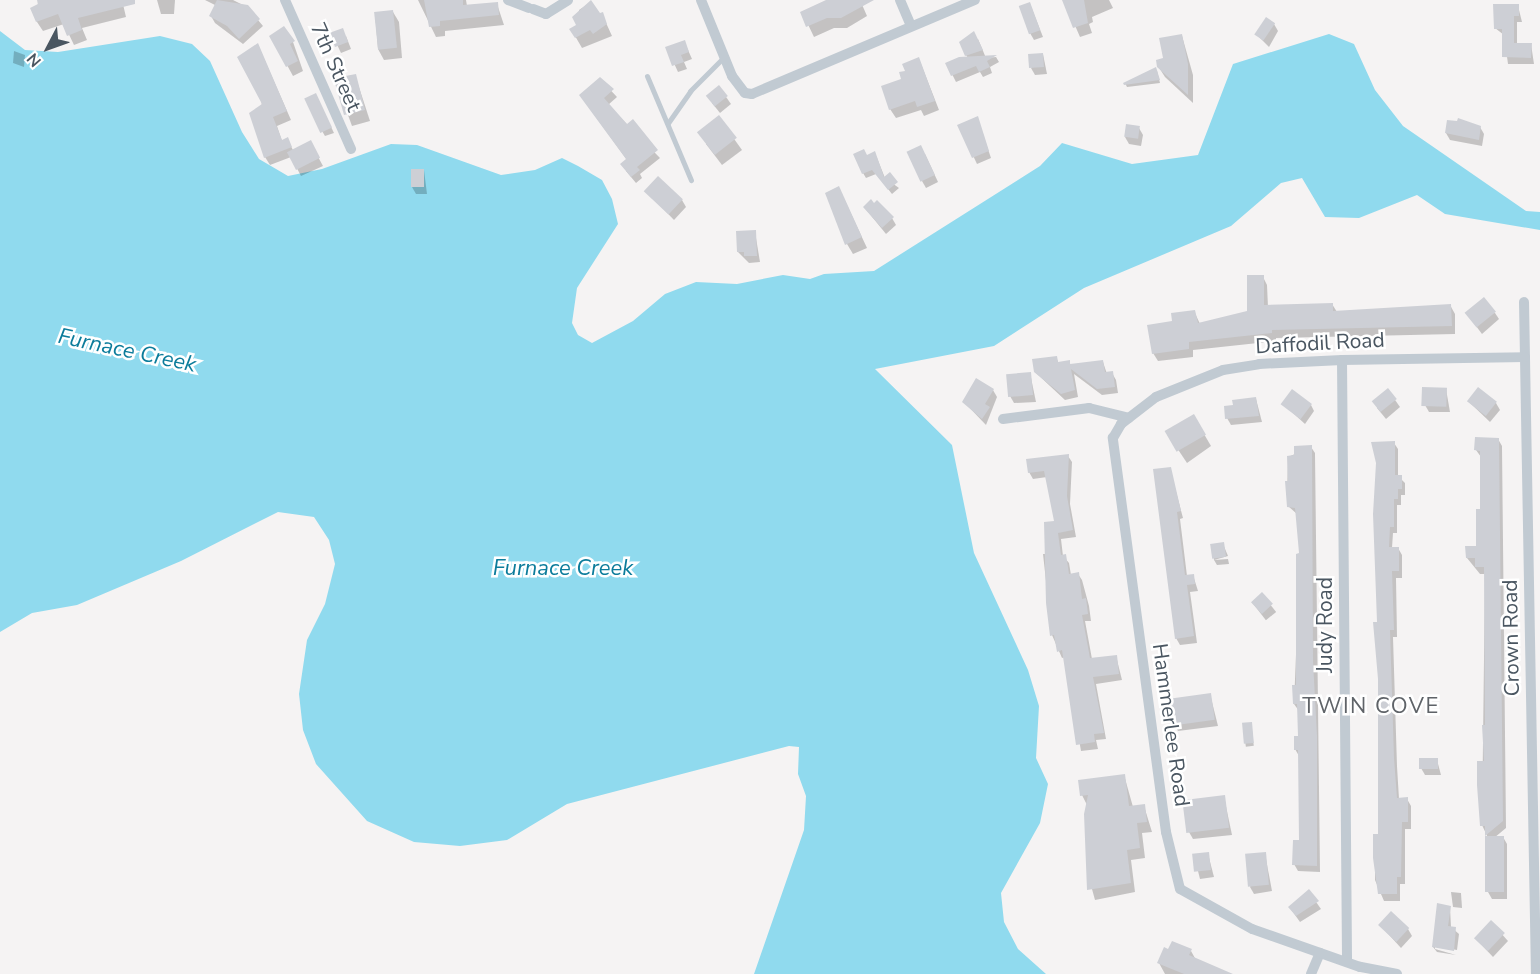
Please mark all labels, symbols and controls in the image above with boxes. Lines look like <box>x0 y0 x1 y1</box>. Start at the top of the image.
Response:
north arrow <box>18 18 78 78</box>
street label: 7th Street <box>305 19 367 115</box>
text: N <box>22 48 47 72</box>
water label: Furnace Creek <box>56 323 198 379</box>
street label: Daffodil Road <box>1255 327 1385 359</box>
water label: Furnace Creek <box>493 556 633 582</box>
street label: Judy Road <box>1312 577 1338 673</box>
street label: Crown Road <box>1497 579 1525 697</box>
street label: Hammerlee Road <box>1147 642 1195 808</box>
district label: TWIN COVE <box>1302 694 1440 720</box>

